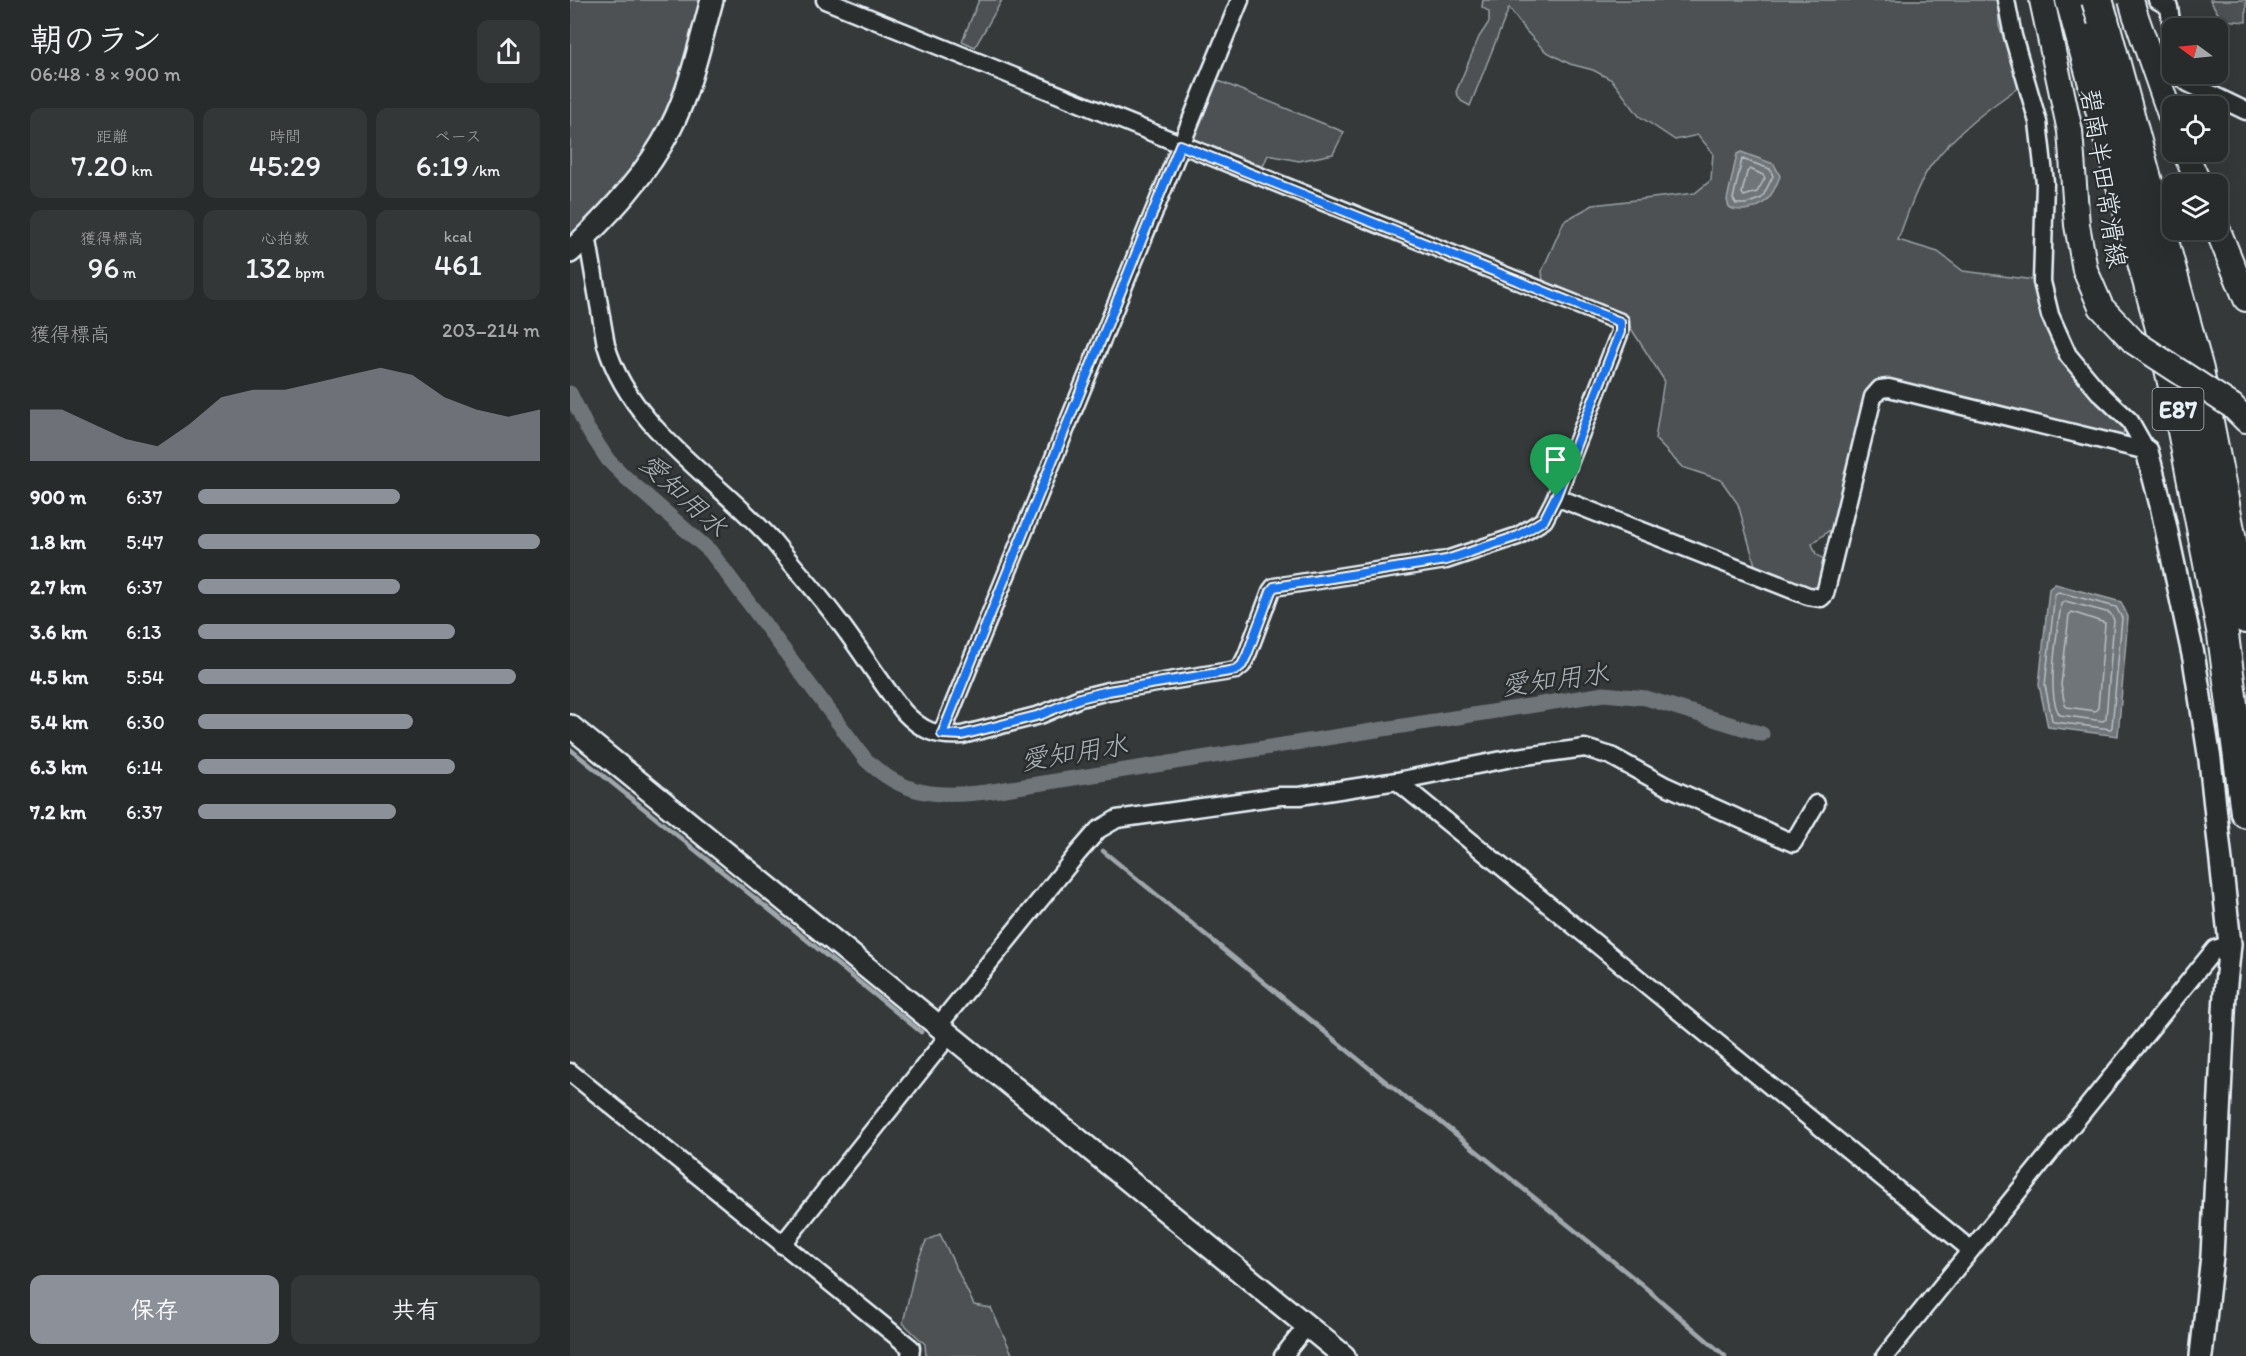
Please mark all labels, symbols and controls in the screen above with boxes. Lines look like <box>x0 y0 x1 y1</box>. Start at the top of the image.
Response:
north arrow <box>2162 18 2228 84</box>
map controls <box>2162 18 2228 240</box>
text: 朝のラン <box>30 20 162 59</box>
button: share <box>477 20 540 83</box>
text: 06:48 · 8 × 900 m <box>30 62 181 86</box>
street label: 碧南半田常滑線 <box>2074 86 2134 270</box>
button: locate <box>2162 96 2228 162</box>
text: 距離 <box>96 127 128 146</box>
text: 時間 <box>269 127 301 146</box>
text: ペース <box>434 127 482 146</box>
text: 7.20 <box>71 147 128 184</box>
text: 45:29 <box>249 147 321 184</box>
text: 6:19 <box>416 147 469 184</box>
text: km <box>128 161 153 180</box>
text: /km <box>469 161 500 180</box>
button: layers <box>2162 174 2228 240</box>
text: kcal <box>444 227 472 246</box>
text: 獲得標高 <box>80 229 144 248</box>
text: 心拍数 <box>261 229 309 248</box>
text: 461 <box>434 246 482 283</box>
text: 96 <box>88 249 119 286</box>
text: 132 <box>245 249 291 286</box>
text: m <box>119 263 136 282</box>
text: bpm <box>291 263 325 282</box>
text: 203–214 m <box>442 318 540 342</box>
text: 獲得標高 <box>30 322 110 346</box>
road number: E87 <box>2152 388 2204 430</box>
pin <box>1530 434 1581 496</box>
icon: arrive <box>1539 443 1572 476</box>
water label: 愛知用水 <box>633 446 735 544</box>
text: 900 m <box>30 485 86 509</box>
text: 6:37 <box>126 485 162 509</box>
text: 1.8 km <box>30 530 86 554</box>
text: 5:47 <box>126 530 163 554</box>
text: 2.7 km <box>30 575 86 599</box>
text: 6:37 <box>126 575 162 599</box>
text: 3.6 km <box>30 620 87 644</box>
text: 6:13 <box>126 620 162 644</box>
water label: 愛知用水 <box>1499 656 1611 702</box>
text: 4.5 km <box>30 665 88 689</box>
text: 5:54 <box>126 665 164 689</box>
text: 5.4 km <box>30 710 88 734</box>
text: 6:30 <box>126 710 165 734</box>
water label: 愛知用水 <box>1018 727 1130 777</box>
text: 6.3 km <box>30 755 87 779</box>
text: 6:14 <box>126 755 163 779</box>
text: 7.2 km <box>30 800 86 824</box>
text: 6:37 <box>126 800 162 824</box>
button: 保存 <box>30 1275 279 1344</box>
button: 共有 <box>291 1275 540 1344</box>

